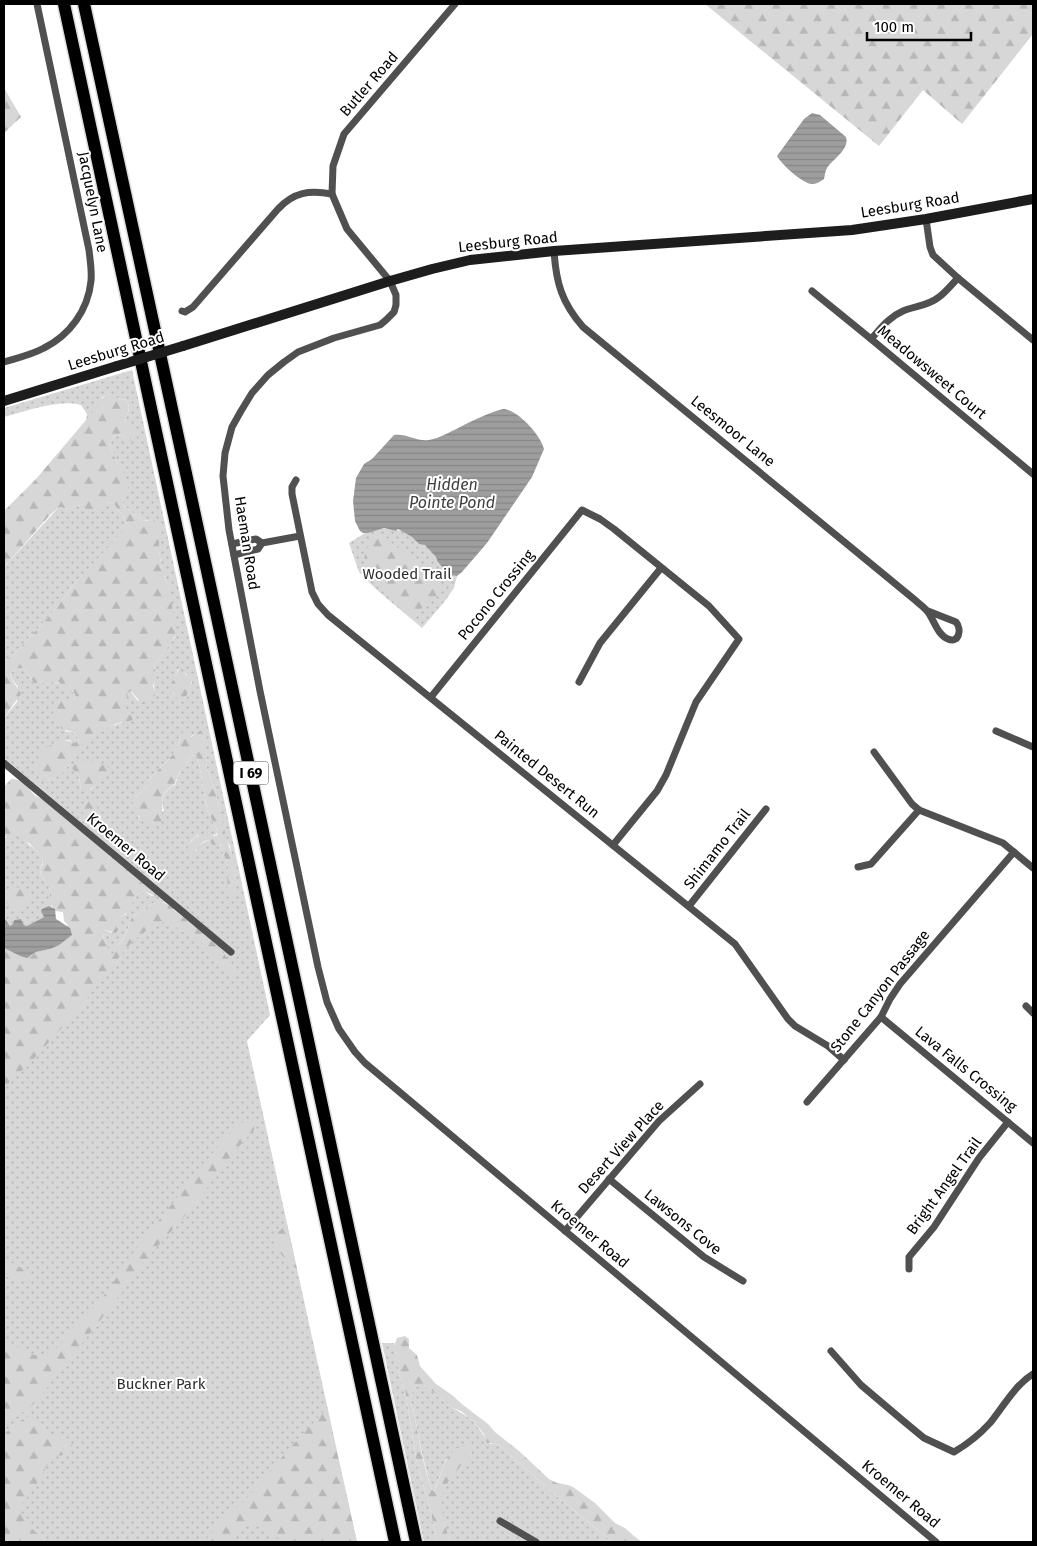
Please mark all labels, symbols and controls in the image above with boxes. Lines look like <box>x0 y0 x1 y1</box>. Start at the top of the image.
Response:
scale bar <box>867 10 971 42</box>
text: 100 m <box>874 18 914 36</box>
street label: Butler Road <box>336 48 402 120</box>
street label: Jacquelyn Lane <box>74 150 112 254</box>
street label: Leesburg Road <box>859 188 961 222</box>
street label: Leesburg Road <box>457 228 559 256</box>
street label: Meadowsweet Court <box>874 321 991 423</box>
street label: Leesburg Road <box>66 328 166 374</box>
street label: Leesmoor Lane <box>687 392 779 470</box>
water label: Hidden Pointe Pond <box>409 475 495 512</box>
street label: Haeman Road <box>231 495 263 591</box>
street label: Pocono Crossing <box>454 546 538 644</box>
park label: Wooded Trail <box>362 565 452 583</box>
street label: Painted Desert Run <box>491 726 603 822</box>
road number: I 69 <box>234 761 268 784</box>
street label: Shimamo Trail <box>680 805 754 893</box>
street label: Kroemer Road <box>83 809 169 885</box>
street label: Stone Canyon Passage <box>827 926 933 1056</box>
street label: Lava Falls Crossing <box>911 1022 1021 1116</box>
street label: Desert View Place <box>574 1096 668 1198</box>
street label: Bright Angel Trail <box>903 1133 986 1238</box>
street label: Lawsons Cove <box>641 1185 725 1259</box>
street label: Kroemer Road <box>547 1196 633 1272</box>
park label: Buckner Park <box>117 1375 206 1393</box>
street label: Kroemer Road <box>858 1456 944 1532</box>

